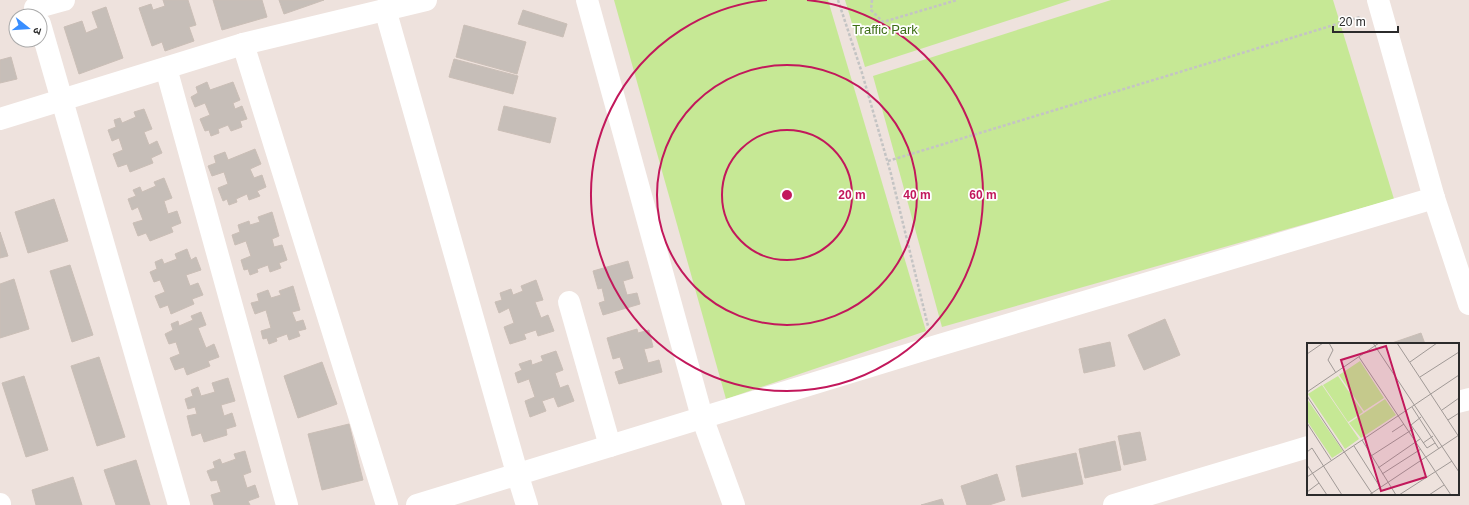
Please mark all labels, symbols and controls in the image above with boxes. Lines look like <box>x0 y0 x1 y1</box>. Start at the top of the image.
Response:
north arrow <box>8 8 48 48</box>
scale bar <box>1333 8 1398 34</box>
text: 20 m <box>1339 15 1366 29</box>
park label: Traffic Park <box>852 22 918 37</box>
text: उ <box>31 26 44 36</box>
centre of rings <box>780 188 794 202</box>
text: 20 m <box>838 188 866 202</box>
text: 40 m <box>903 188 931 202</box>
text: 60 m <box>969 188 997 202</box>
inset map <box>1307 343 1459 495</box>

